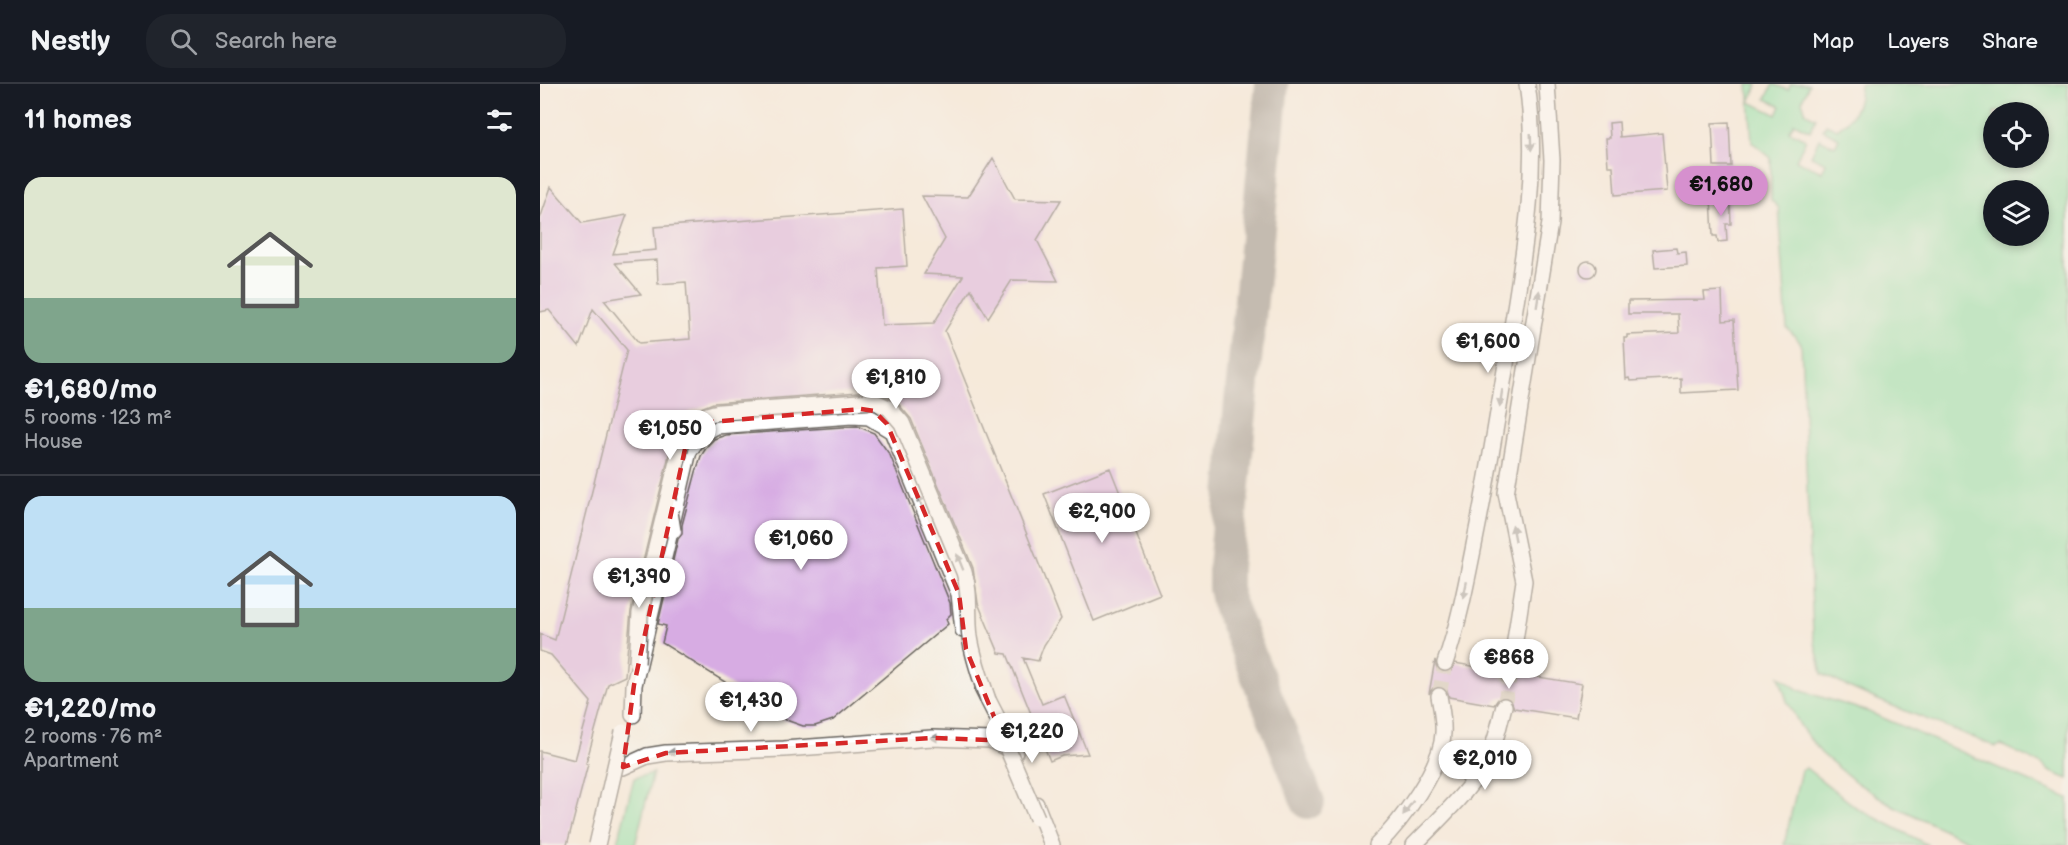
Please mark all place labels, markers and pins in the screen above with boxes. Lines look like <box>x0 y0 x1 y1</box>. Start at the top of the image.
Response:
pin: €1,680 <box>1672 166 1770 217</box>
pin: €1,600 <box>1439 323 1537 374</box>
pin: €1,810 <box>847 359 945 410</box>
pin: €1,050 <box>621 410 719 461</box>
pin: €2,900 <box>1053 493 1151 544</box>
pin: €1,060 <box>752 520 850 571</box>
pin: €1,390 <box>590 558 688 609</box>
pin: €868 <box>1473 639 1545 690</box>
pin: €1,430 <box>702 682 800 733</box>
pin: €1,220 <box>983 713 1081 764</box>
pin: €2,010 <box>1436 740 1534 791</box>

